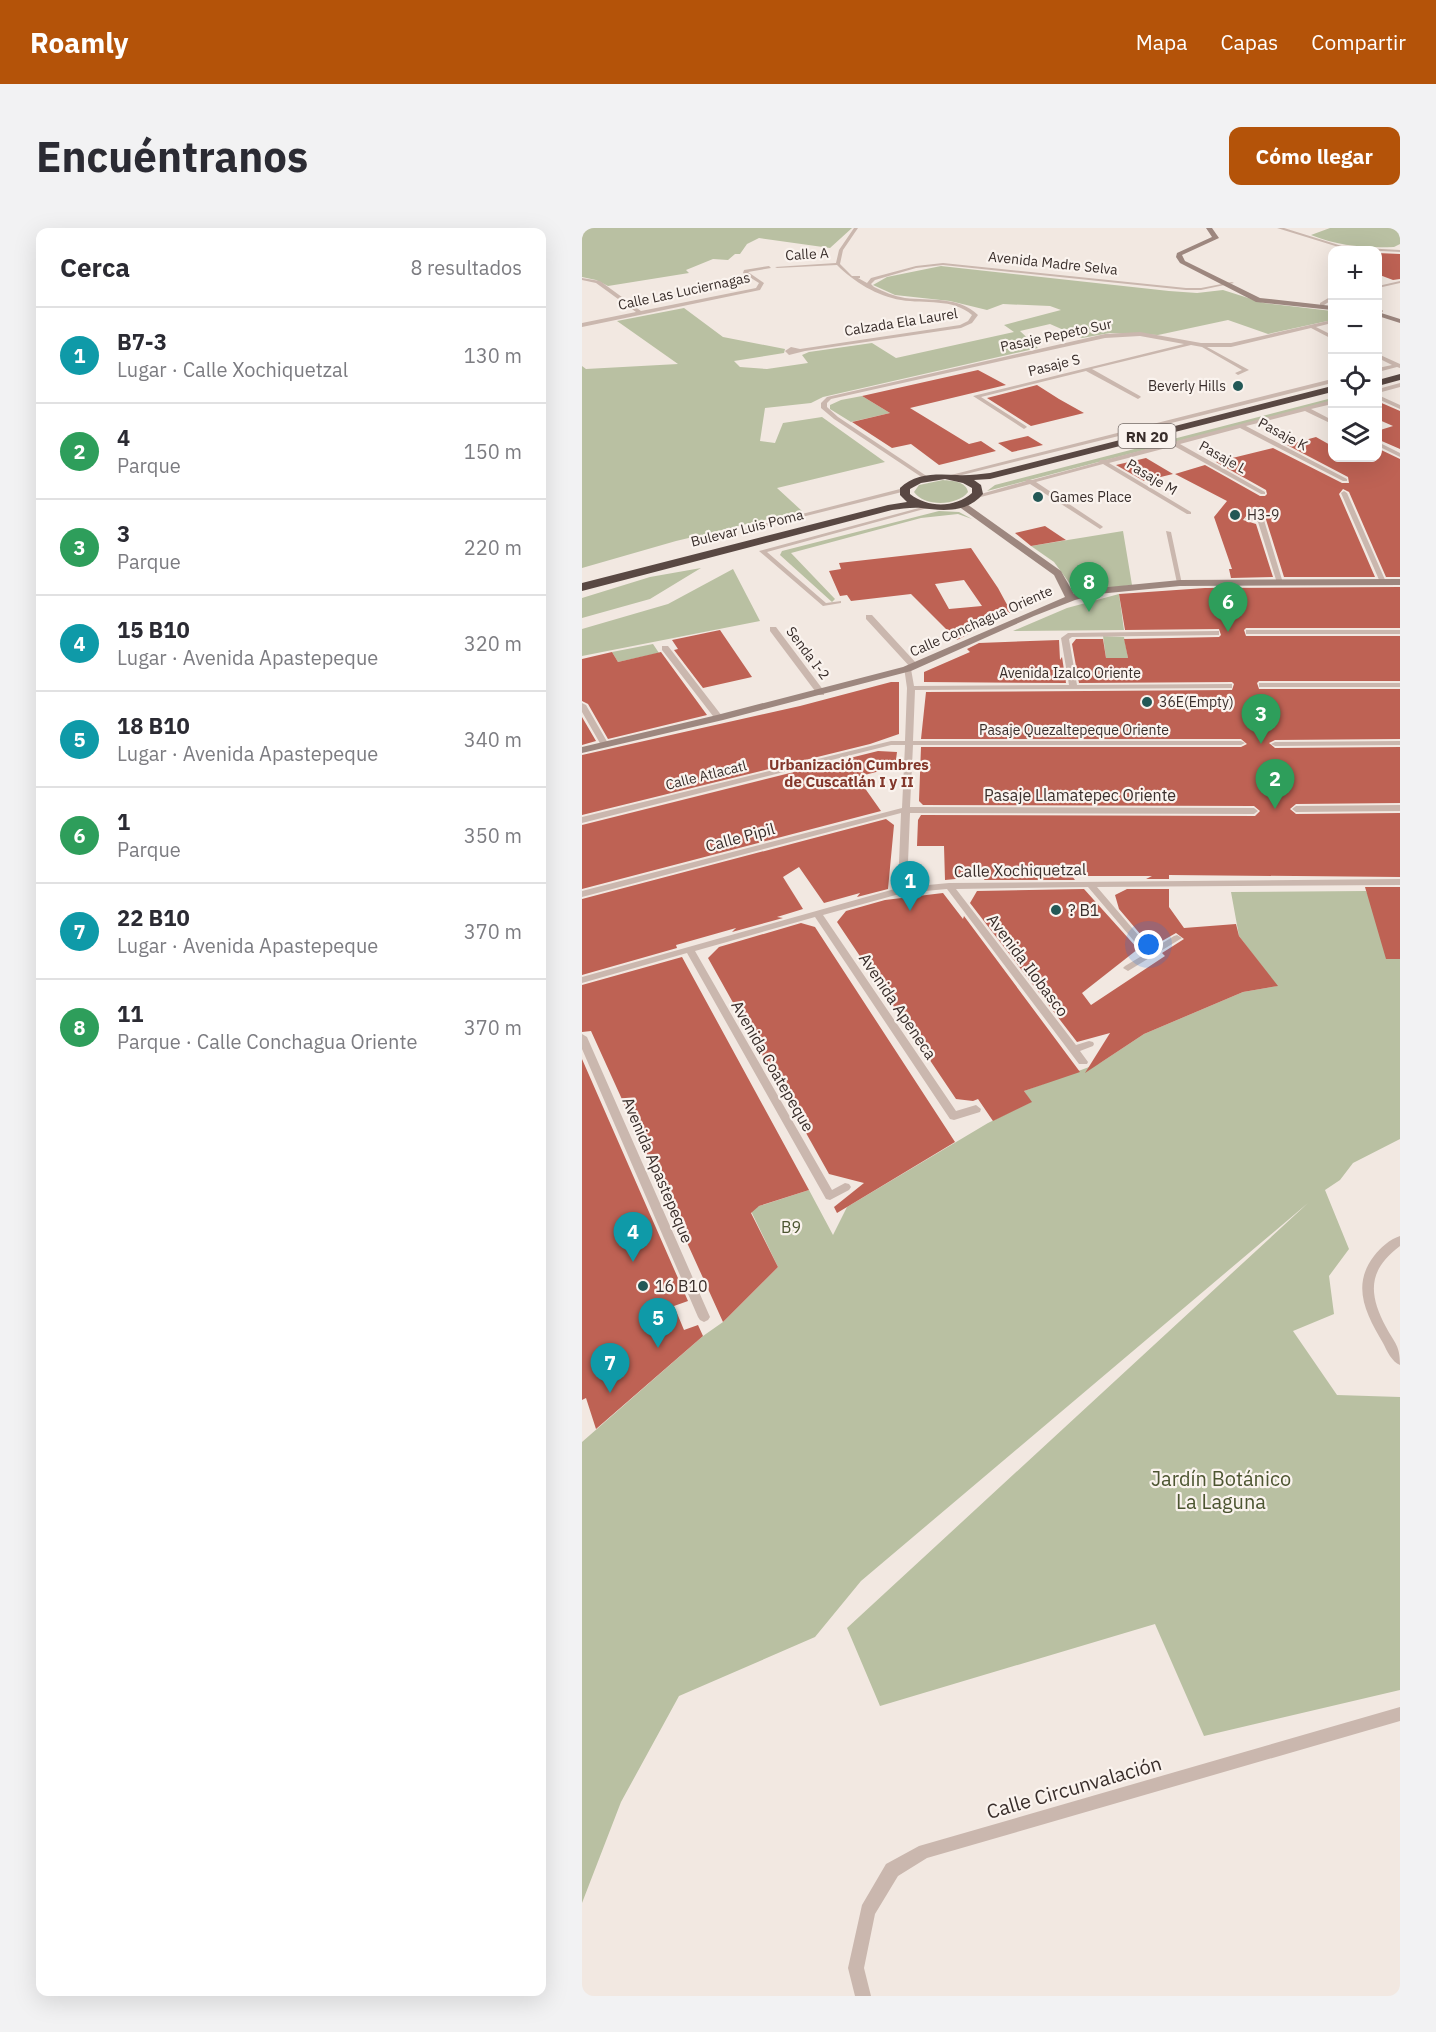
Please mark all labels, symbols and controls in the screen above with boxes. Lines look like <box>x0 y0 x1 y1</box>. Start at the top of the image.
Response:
text: Roamly <box>30 24 128 61</box>
text: Mapa <box>1136 28 1187 56</box>
text: Capas <box>1220 28 1278 56</box>
text: Compartir <box>1311 28 1406 56</box>
button: Cómo llegar <box>1229 127 1400 185</box>
text: Encuéntranos <box>36 129 308 184</box>
street label: Calle A <box>785 244 829 264</box>
map controls <box>1328 246 1382 462</box>
button: + <box>1328 246 1382 300</box>
street label: Avenida Madre Selva <box>987 247 1119 279</box>
text: Cerca <box>60 250 130 284</box>
text: 8 resultados <box>410 254 522 281</box>
street label: Calle Las Luciernagas <box>616 268 752 314</box>
button: − <box>1328 300 1382 354</box>
street label: Calzada Ela Laurel <box>843 304 959 340</box>
street label: Pasaje Pepeto Sur <box>999 314 1113 356</box>
text: B7-3 <box>117 327 167 356</box>
text: 1 <box>74 342 86 369</box>
text: 130 m <box>464 342 522 369</box>
street label: Pasaje S <box>1026 350 1082 380</box>
button: locate <box>1328 354 1382 408</box>
text: Lugar · Calle Xochiquetzal <box>117 356 348 383</box>
place label: Beverly Hills <box>1148 377 1226 395</box>
marker: Beverly Hills <box>1231 379 1245 393</box>
button: layers <box>1328 408 1382 462</box>
street label: Pasaje K <box>1255 413 1311 455</box>
text: 4 <box>117 423 130 452</box>
road number: RN 20 <box>1118 424 1176 448</box>
street label: Pasaje L <box>1196 437 1250 477</box>
text: 2 <box>74 438 86 465</box>
text: 150 m <box>464 438 522 465</box>
text: Parque <box>117 452 181 479</box>
street label: Pasaje M <box>1123 455 1181 499</box>
place label: Games Place <box>1050 488 1132 506</box>
marker: Games Place <box>1031 490 1045 504</box>
street label: Bulevar Luis Poma <box>689 505 806 551</box>
place label: H3-9 <box>1247 506 1279 524</box>
marker: H3-9 <box>1228 508 1242 522</box>
text: 3 <box>117 519 130 548</box>
text: 3 <box>74 534 86 561</box>
text: 220 m <box>464 534 522 561</box>
text: Parque <box>117 548 181 575</box>
pin: 8 <box>1070 562 1108 612</box>
street label: Calle Conchagua Oriente <box>907 581 1055 661</box>
pin: 6 <box>1208 582 1248 632</box>
text: 15 B10 <box>117 615 190 644</box>
street label: Senda I-2 <box>782 623 834 683</box>
text: 4 <box>74 630 86 657</box>
text: 320 m <box>464 630 522 657</box>
text: Lugar · Avenida Apastepeque <box>117 644 378 671</box>
street label: Avenida Izalco Oriente <box>999 664 1141 682</box>
place label: 36E(Empty) <box>1159 693 1234 711</box>
pin: 3 <box>1242 694 1280 744</box>
marker: 36E(Empty) <box>1140 695 1154 709</box>
text: 18 B10 <box>117 711 190 740</box>
street label: Pasaje Quezaltepeque Oriente <box>979 721 1169 739</box>
text: 5 <box>74 726 86 753</box>
text: 340 m <box>464 726 522 753</box>
text: Lugar · Avenida Apastepeque <box>117 740 378 767</box>
district label: Urbanización Cumbres de Cuscatlán I y II <box>769 755 929 791</box>
street label: Calle Atlacatl <box>664 756 749 794</box>
pin: 2 <box>1256 760 1294 809</box>
street label: Pasaje Llamatepec Oriente <box>984 785 1176 805</box>
text: 1 <box>117 807 130 836</box>
street label: Calle Pipil <box>703 818 777 856</box>
text: 6 <box>74 822 86 849</box>
text: 350 m <box>464 822 522 849</box>
text: Parque <box>117 836 181 863</box>
street label: Calle Xochiquetzal <box>954 859 1086 881</box>
pin: 1 <box>890 862 930 911</box>
place label: ? B1 <box>1068 900 1099 920</box>
text: 22 B10 <box>117 903 190 932</box>
marker: ? B1 <box>1049 903 1063 917</box>
street label: Avenida Ilobasco <box>983 910 1073 1020</box>
text: 7 <box>74 918 86 945</box>
text: 370 m <box>464 918 522 945</box>
your location <box>1134 930 1163 959</box>
text: Lugar · Avenida Apastepeque <box>117 932 378 959</box>
street label: Avenida Apeneca <box>855 949 941 1063</box>
street label: Avenida Coatepeque <box>727 997 819 1135</box>
text: 11 <box>117 999 143 1028</box>
text: 8 <box>74 1014 86 1041</box>
text: 370 m <box>464 1014 522 1041</box>
text: Parque · Calle Conchagua Oriente <box>117 1028 417 1055</box>
street label: Avenida Apastepeque <box>618 1094 698 1246</box>
pin: 4 <box>614 1212 652 1262</box>
park label: B9 <box>781 1217 801 1237</box>
place label: 16 B10 <box>655 1276 708 1296</box>
marker: 16 B10 <box>636 1279 650 1293</box>
pin: 5 <box>638 1298 678 1348</box>
pin: 7 <box>591 1344 630 1393</box>
park label: Jardín Botánico La Laguna <box>1151 1465 1291 1515</box>
street label: Calle Circunvalación <box>983 1749 1165 1825</box>

